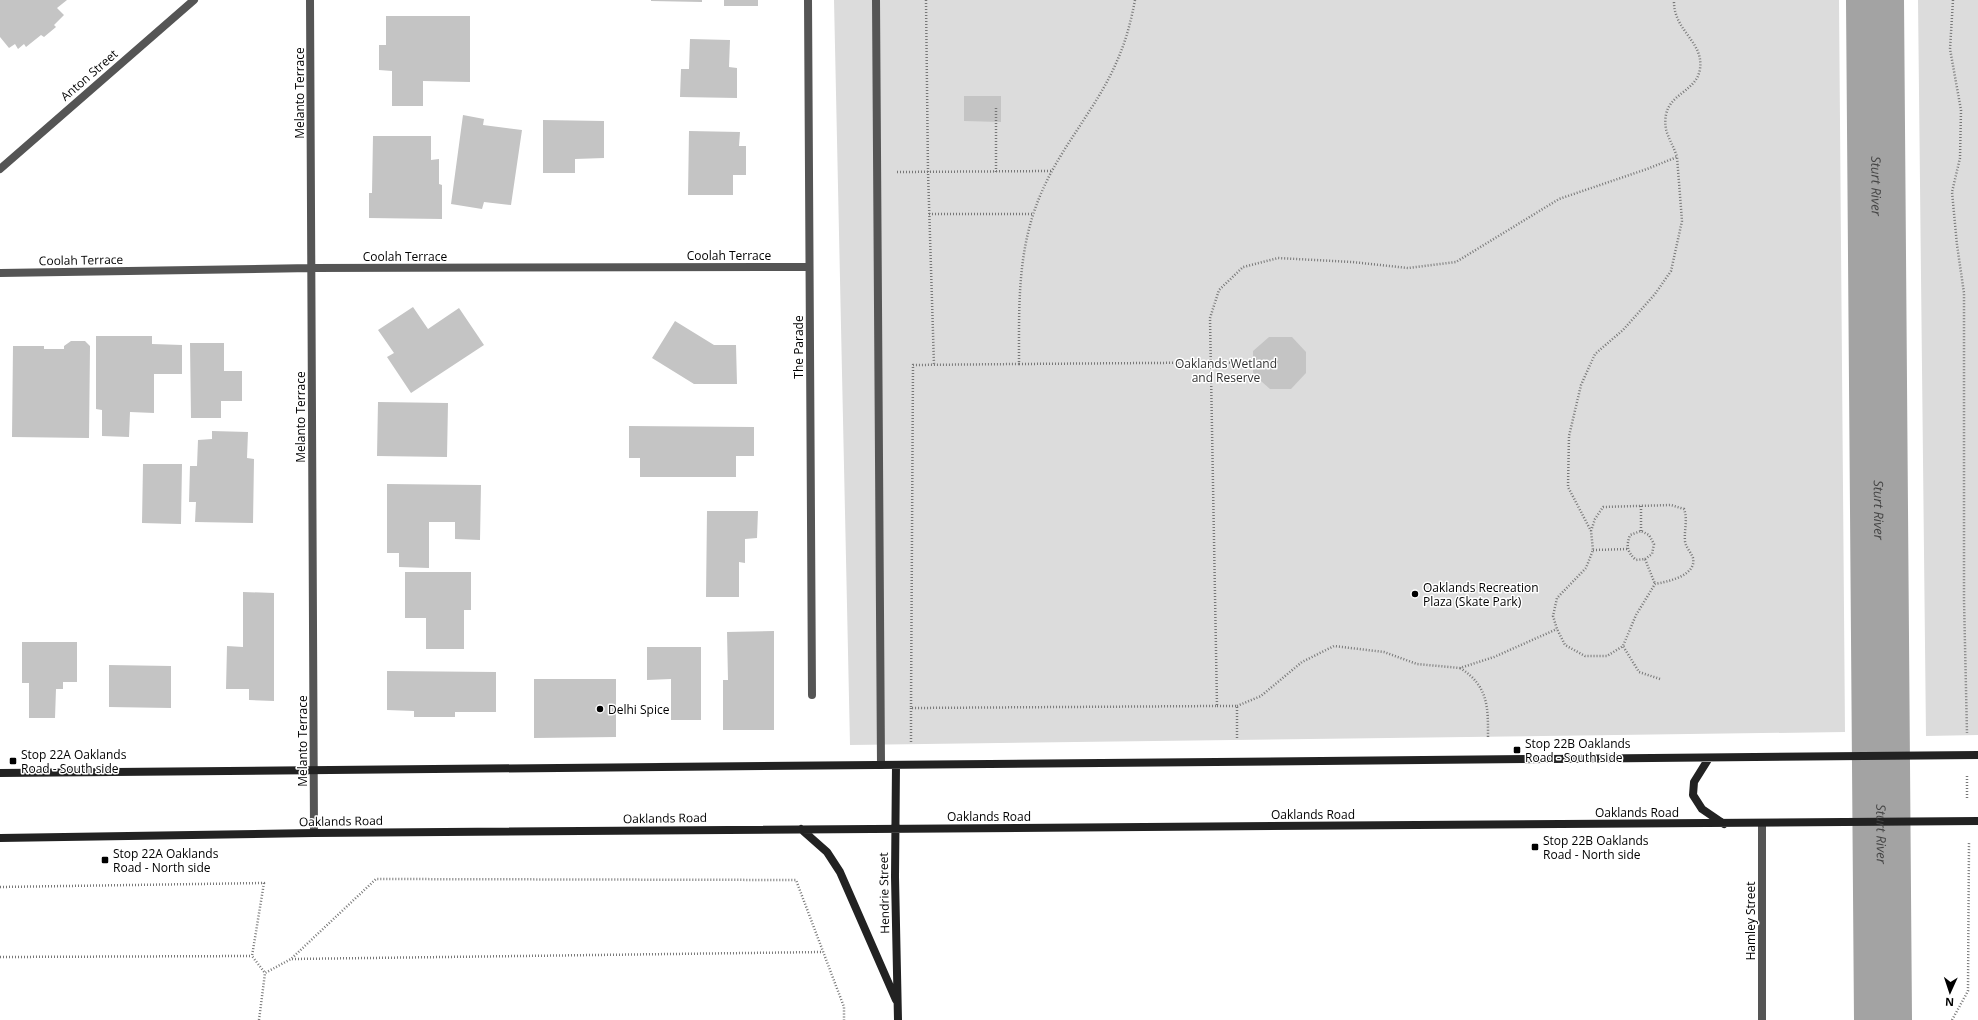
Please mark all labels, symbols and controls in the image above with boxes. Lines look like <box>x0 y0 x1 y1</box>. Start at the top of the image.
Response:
street label: Anton Street <box>57 45 121 105</box>
street label: Melanto Terrace <box>291 47 308 139</box>
water label: Sturt River <box>1867 156 1886 217</box>
street label: Coolah Terrace <box>687 247 772 264</box>
street label: Coolah Terrace <box>363 248 448 265</box>
street label: Coolah Terrace <box>39 251 124 269</box>
street label: The Parade <box>790 315 807 379</box>
park label: Oaklands Wetland and Reserve <box>1175 355 1277 386</box>
street label: Melanto Terrace <box>292 371 309 463</box>
water label: Sturt River <box>1870 480 1888 541</box>
place label: Oaklands Recreation Plaza (Skate Park) <box>1423 579 1539 610</box>
marker: Oaklands Recreation Plaza (Skate Park) <box>1410 589 1420 599</box>
street label: Melanto Terrace <box>294 695 311 787</box>
place label: Delhi Spice <box>608 701 670 718</box>
marker: Delhi Spice <box>595 704 605 714</box>
place label: Stop 22B Oaklands Road - South side <box>1525 735 1631 766</box>
marker: Stop 22B Oaklands Road - South side <box>1512 745 1522 755</box>
place label: Stop 22A Oaklands Road - South side <box>21 746 127 777</box>
marker: Stop 22A Oaklands Road - South side <box>8 756 18 766</box>
street label: Oaklands Road <box>1595 804 1679 821</box>
water label: Sturt River <box>1872 804 1891 865</box>
street label: Oaklands Road <box>1271 806 1355 823</box>
street label: Oaklands Road <box>947 808 1031 825</box>
street label: Oaklands Road <box>623 809 707 827</box>
street label: Oaklands Road <box>299 812 383 830</box>
place label: Stop 22B Oaklands Road - North side <box>1543 832 1649 863</box>
marker: Stop 22B Oaklands Road - North side <box>1530 842 1540 852</box>
place label: Stop 22A Oaklands Road - North side <box>113 845 219 876</box>
street label: Hendrie Street <box>875 852 893 934</box>
marker: Stop 22A Oaklands Road - North side <box>100 855 110 865</box>
street label: Hamley Street <box>1742 881 1759 961</box>
north arrow <box>1930 972 1970 1012</box>
text: N <box>1945 995 1954 1010</box>

